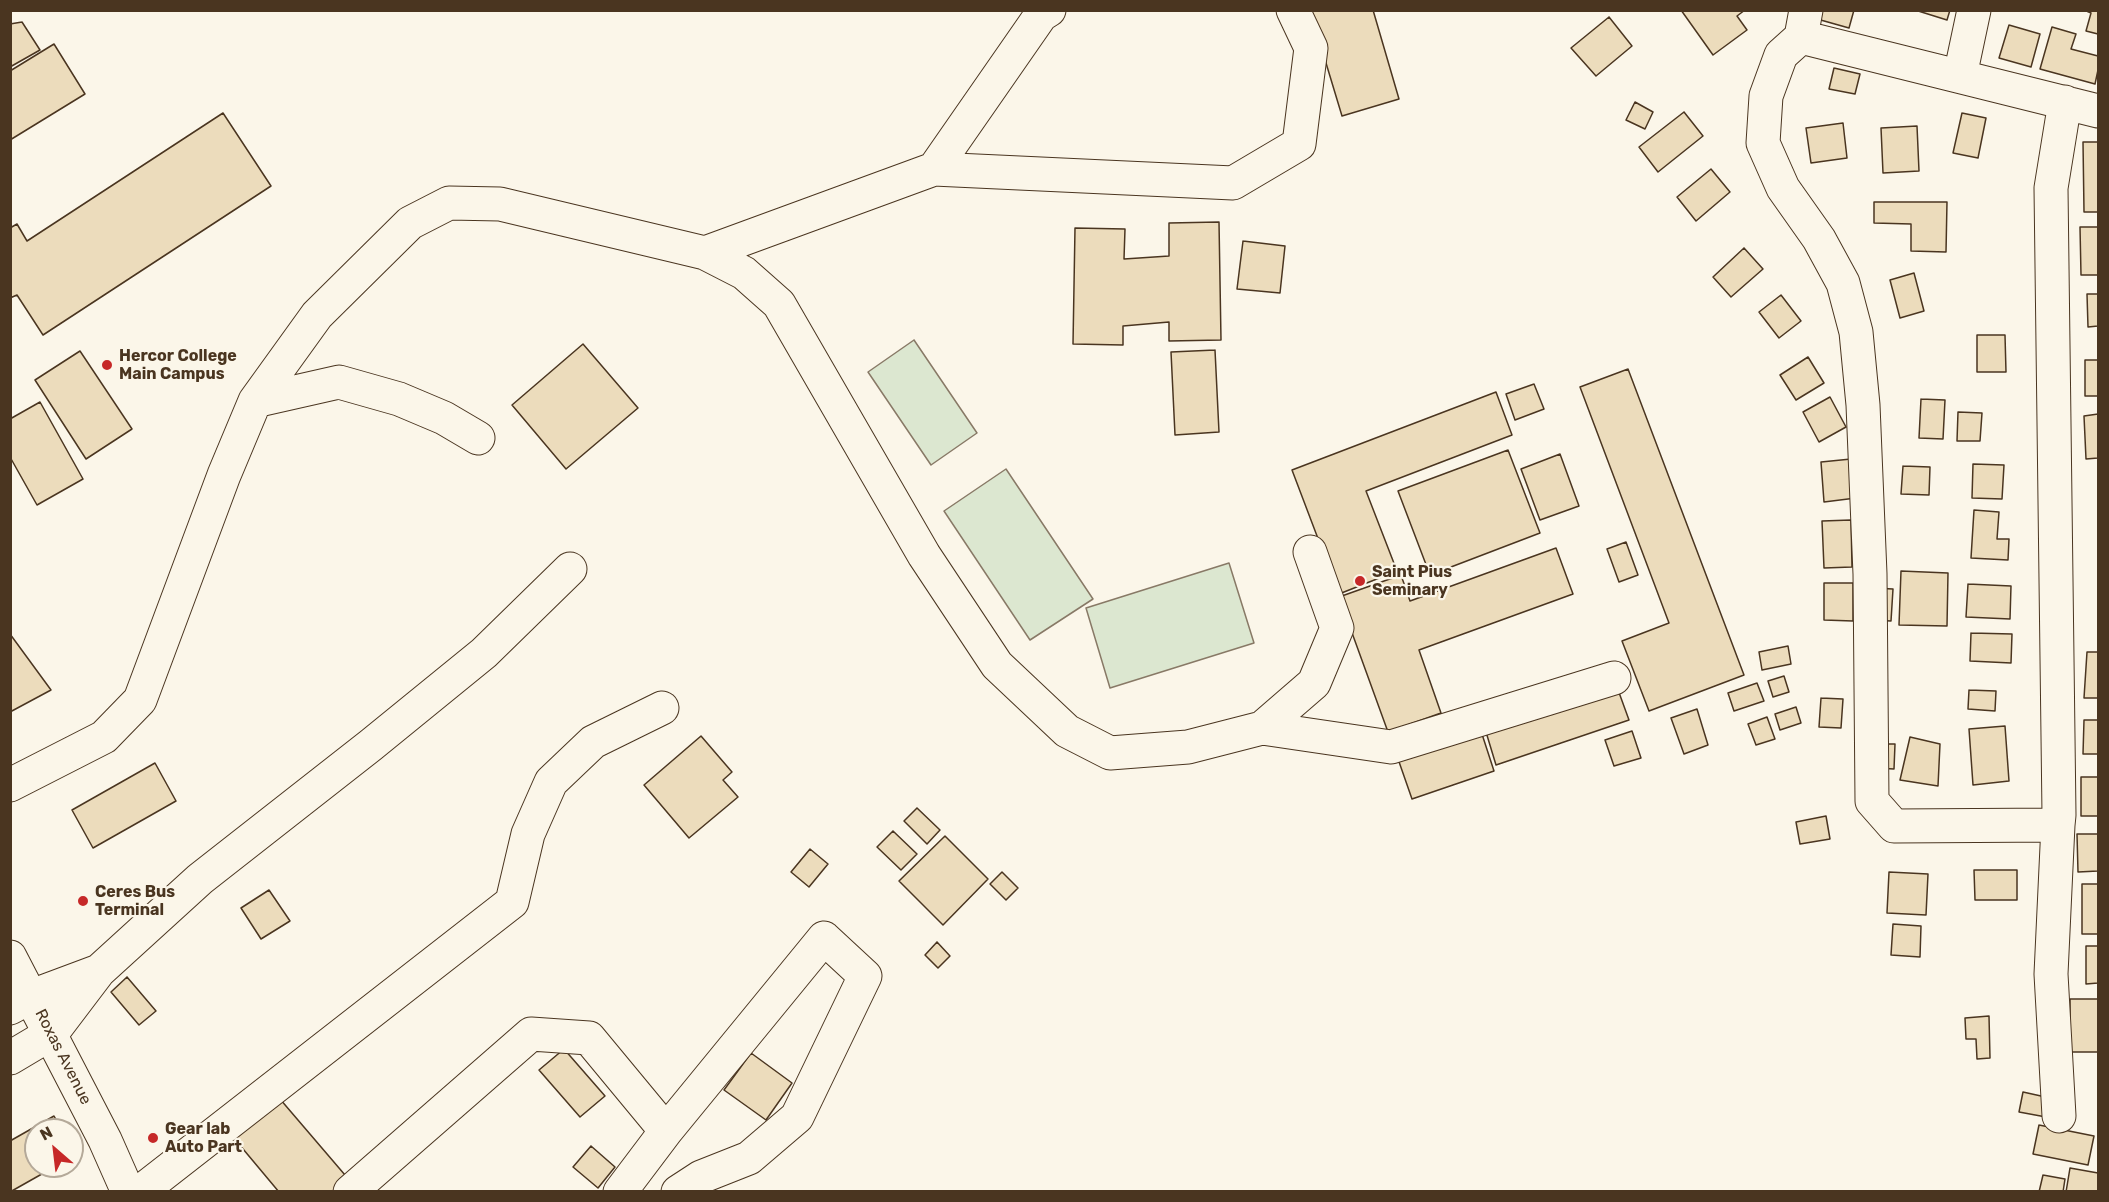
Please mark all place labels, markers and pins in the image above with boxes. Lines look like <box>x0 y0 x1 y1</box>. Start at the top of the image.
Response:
place label: Hercor College Main Campus <box>119 346 237 384</box>
marker: Hercor College Main Campus <box>100 358 114 372</box>
place label: Saint Pius Seminary <box>1372 562 1452 600</box>
marker: Saint Pius Seminary <box>1353 574 1367 588</box>
place label: Ceres Bus Terminal <box>95 882 175 920</box>
marker: Ceres Bus Terminal <box>76 894 90 908</box>
place label: Gear lab Auto Part <box>165 1119 242 1157</box>
marker: Gear lab Auto Part <box>146 1131 160 1145</box>

